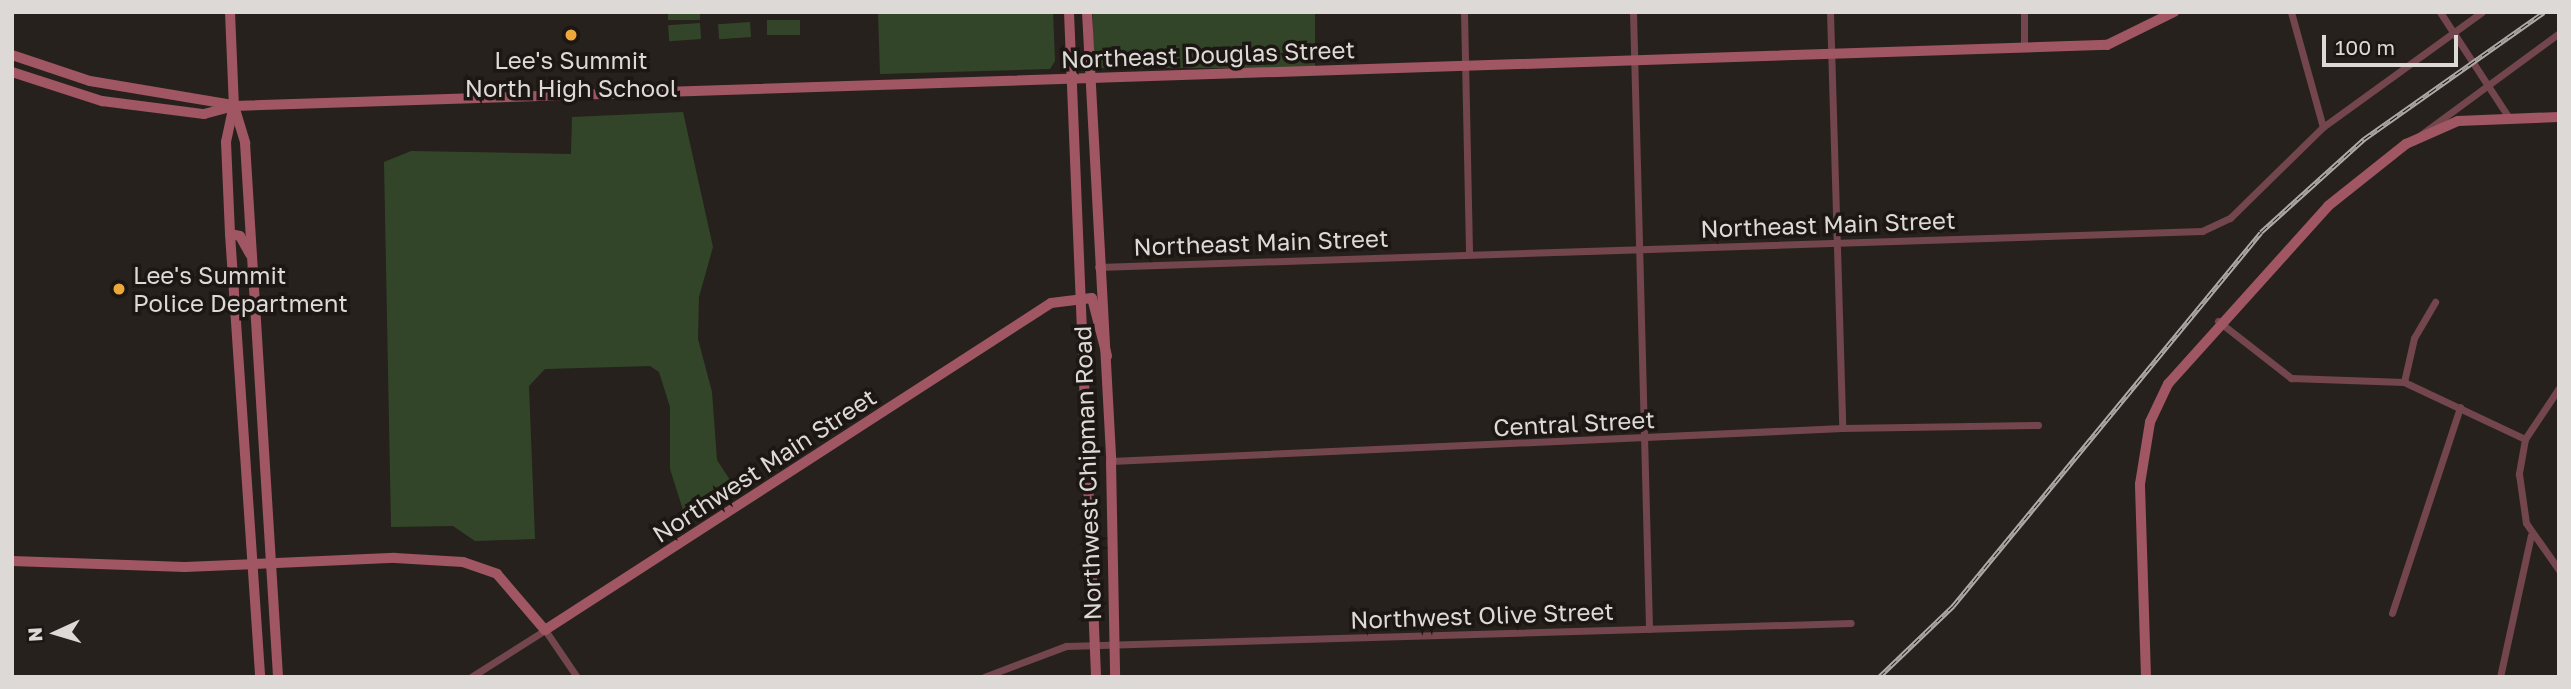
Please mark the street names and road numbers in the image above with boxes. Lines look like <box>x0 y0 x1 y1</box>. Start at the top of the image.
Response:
street label: Northeast Douglas Street <box>1061 34 1355 74</box>
street label: Northeast Main Street <box>1700 205 1956 243</box>
street label: Northeast Main Street <box>1133 223 1389 261</box>
street label: Northwest Chipman Road <box>1067 325 1107 621</box>
street label: Northwest Main Street <box>647 382 881 548</box>
street label: Central Street <box>1492 404 1656 442</box>
street label: Northwest Olive Street <box>1350 596 1614 634</box>

